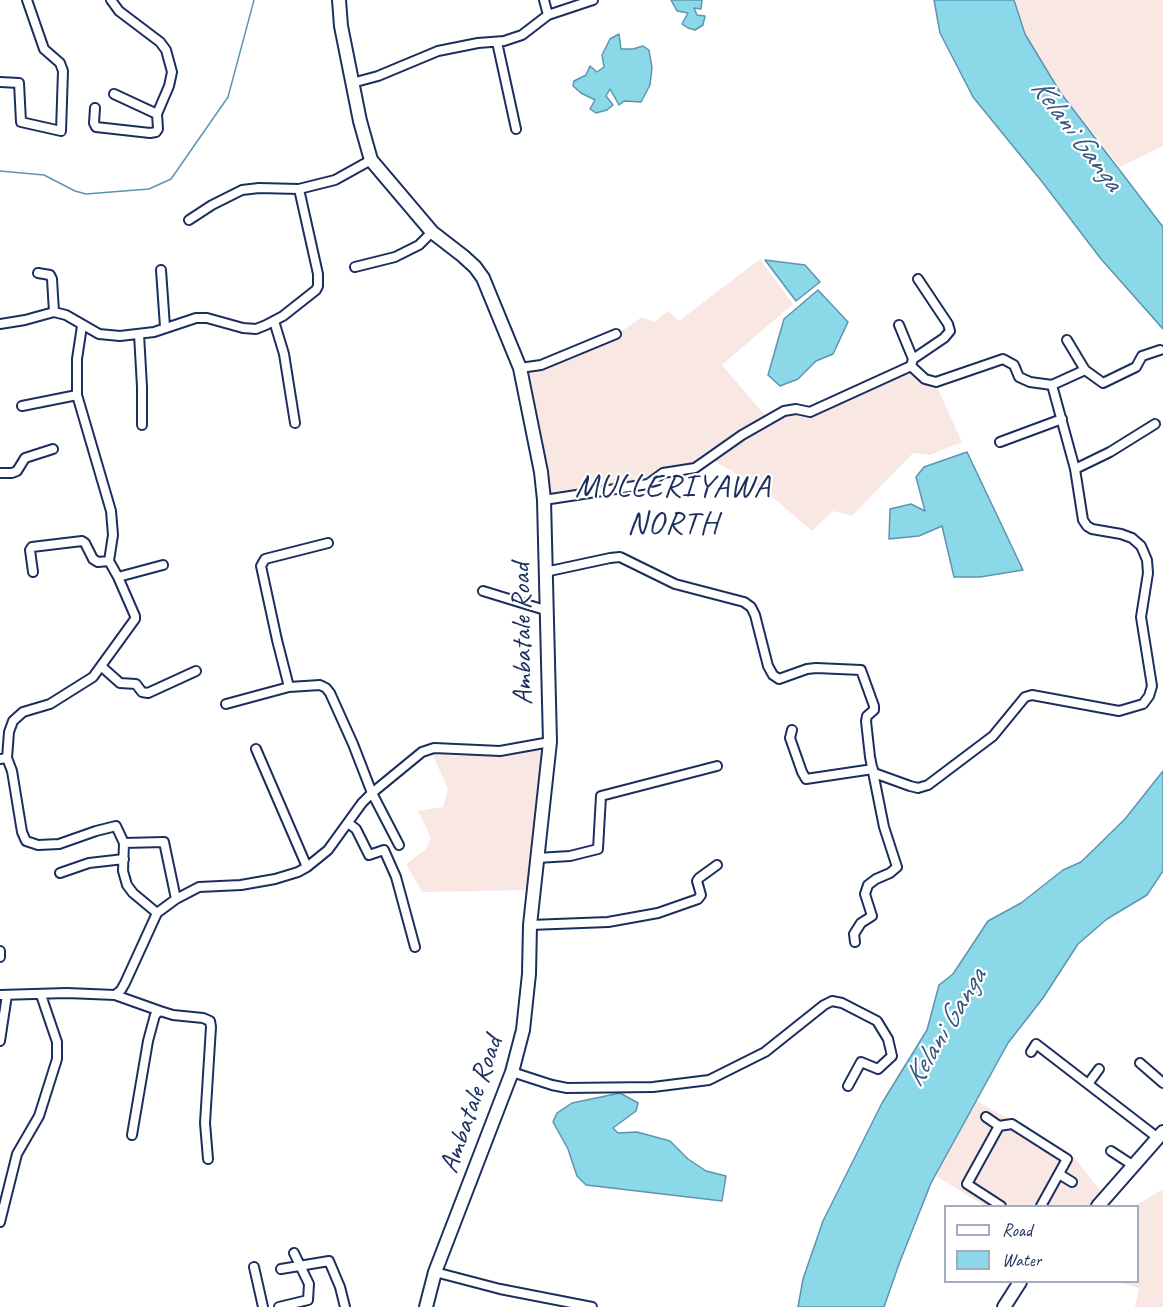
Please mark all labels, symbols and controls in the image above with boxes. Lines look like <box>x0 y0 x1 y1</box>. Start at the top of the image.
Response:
water label: Kelani Ganga <box>1022 72 1130 198</box>
district label: MULLERIYAWA NORTH <box>577 469 769 544</box>
street label: Ambatale Road <box>505 563 541 705</box>
water label: Kelani Ganga <box>897 963 995 1093</box>
street label: Ambatale Road <box>433 1032 511 1178</box>
legend <box>944 1205 1139 1283</box>
text: Road <box>1002 1219 1032 1241</box>
text: Water <box>1002 1249 1041 1271</box>

